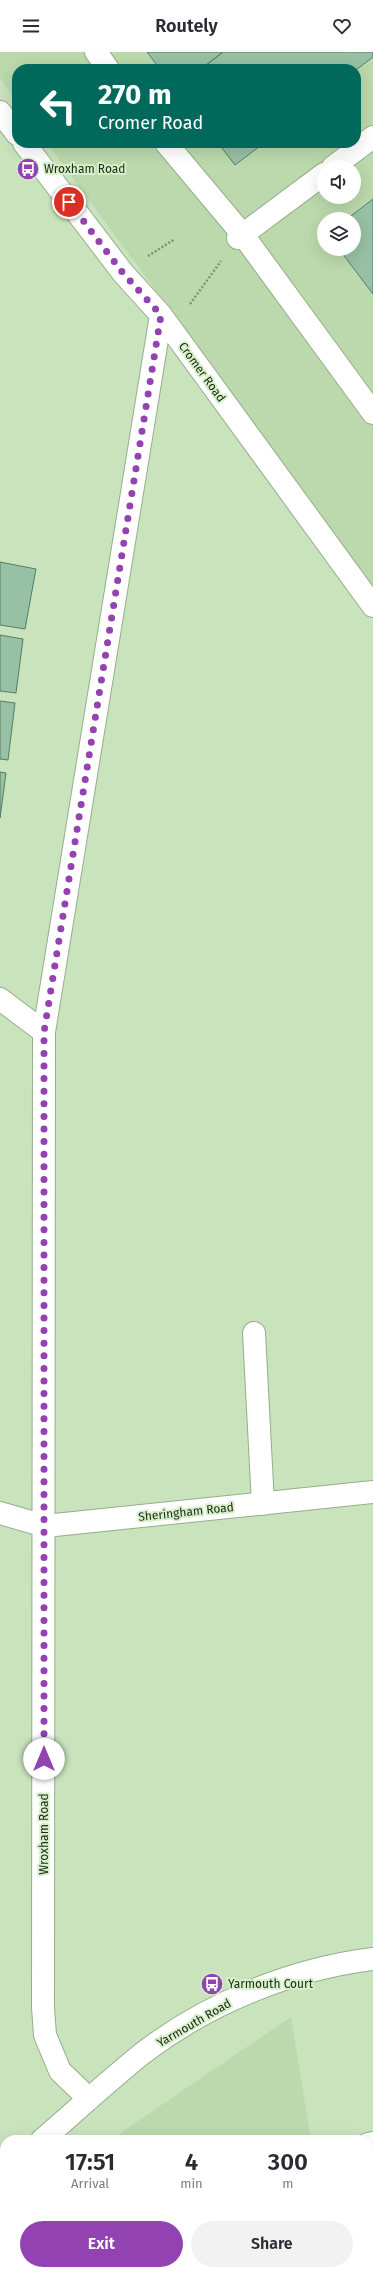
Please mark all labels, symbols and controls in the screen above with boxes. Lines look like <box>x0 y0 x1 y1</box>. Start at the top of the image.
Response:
icon: menu <box>20 15 42 37</box>
text: Routely <box>155 15 218 37</box>
icon: heart <box>331 15 353 37</box>
text: 270 m <box>98 78 172 111</box>
icon: left <box>32 80 84 132</box>
text: Cromer Road <box>98 112 203 134</box>
bus stop icon: Wroxham Road <box>15 156 41 182</box>
map controls <box>317 160 361 256</box>
button: sound <box>317 160 361 204</box>
place label: Wroxham Road <box>44 162 126 176</box>
pin <box>52 185 86 219</box>
icon: arrive <box>58 191 80 213</box>
button: layers <box>317 212 361 256</box>
street label: Cromer Road <box>176 340 228 404</box>
street label: Sheringham Road <box>137 1500 235 1524</box>
position arrow <box>23 1738 65 1780</box>
street label: Wroxham Road <box>37 1793 51 1875</box>
bus stop icon: Yarmouth Court <box>199 1971 225 1997</box>
place label: Yarmouth Court <box>228 1977 314 1991</box>
street label: Yarmouth Road <box>154 1996 234 2050</box>
text: 17:51 <box>65 2148 115 2176</box>
text: 4 <box>185 2148 198 2176</box>
text: 300 <box>268 2148 308 2176</box>
text: Arrival <box>71 2176 109 2191</box>
text: min <box>180 2176 203 2191</box>
text: m <box>282 2176 293 2191</box>
button: Exit <box>20 2221 183 2267</box>
button: Share <box>191 2221 353 2267</box>

